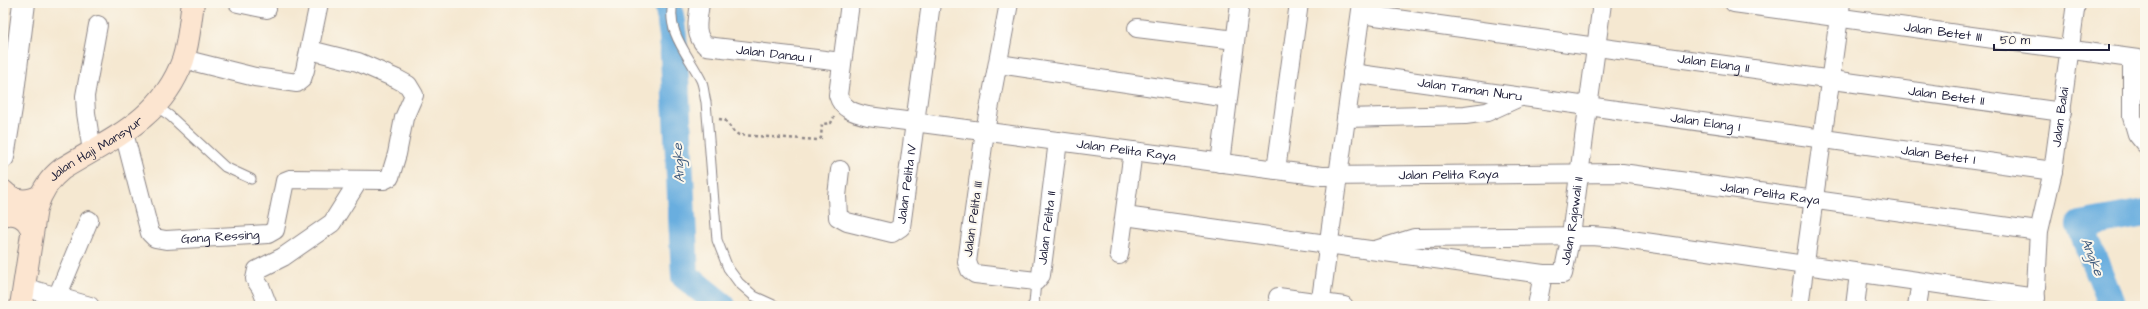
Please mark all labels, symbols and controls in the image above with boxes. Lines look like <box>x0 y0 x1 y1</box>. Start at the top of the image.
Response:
street label: Jalan Betet III <box>1903 18 1983 46</box>
scale bar <box>1994 26 2109 52</box>
text: 50 m <box>2000 32 2031 49</box>
street label: Jalan Danau I <box>735 41 813 67</box>
street label: Jalan Elang II <box>1676 49 1751 77</box>
street label: Jalan Taman Nuru <box>1416 73 1524 106</box>
street label: Jalan Betet II <box>1907 82 1986 110</box>
street label: Jalan Balai <box>2047 86 2073 148</box>
street label: Jalan Elang I <box>1669 109 1742 136</box>
street label: Jalan Haji Mansyur <box>44 112 147 186</box>
street label: Jalan Pelita Raya <box>1075 135 1177 166</box>
water label: Angke <box>668 141 690 183</box>
street label: Jalan Betet I <box>1900 141 1977 169</box>
street label: Jalan Pelita IV <box>892 143 921 225</box>
street label: Jalan Pelita Raya <box>1398 165 1499 184</box>
street label: Jalan Rajawali II <box>1556 176 1588 267</box>
street label: Jalan Pelita Raya <box>1719 178 1821 209</box>
street label: Jalan Pelita III <box>959 180 987 258</box>
street label: Jalan Pelita II <box>1033 190 1061 266</box>
street label: Gang Ressing <box>181 225 260 248</box>
water label: Angke <box>2075 235 2109 280</box>

